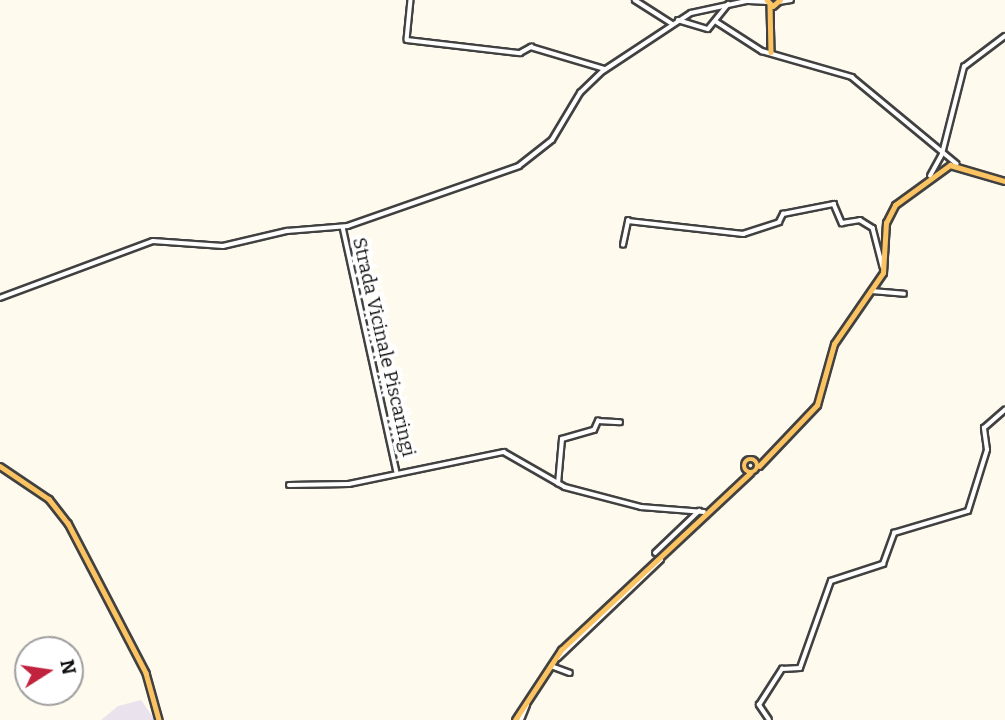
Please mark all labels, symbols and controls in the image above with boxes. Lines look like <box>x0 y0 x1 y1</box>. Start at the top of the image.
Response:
street label: Strada Vicinale Piscaringi <box>348 235 420 459</box>
north arrow <box>14 636 84 706</box>
text: N <box>55 657 81 677</box>

